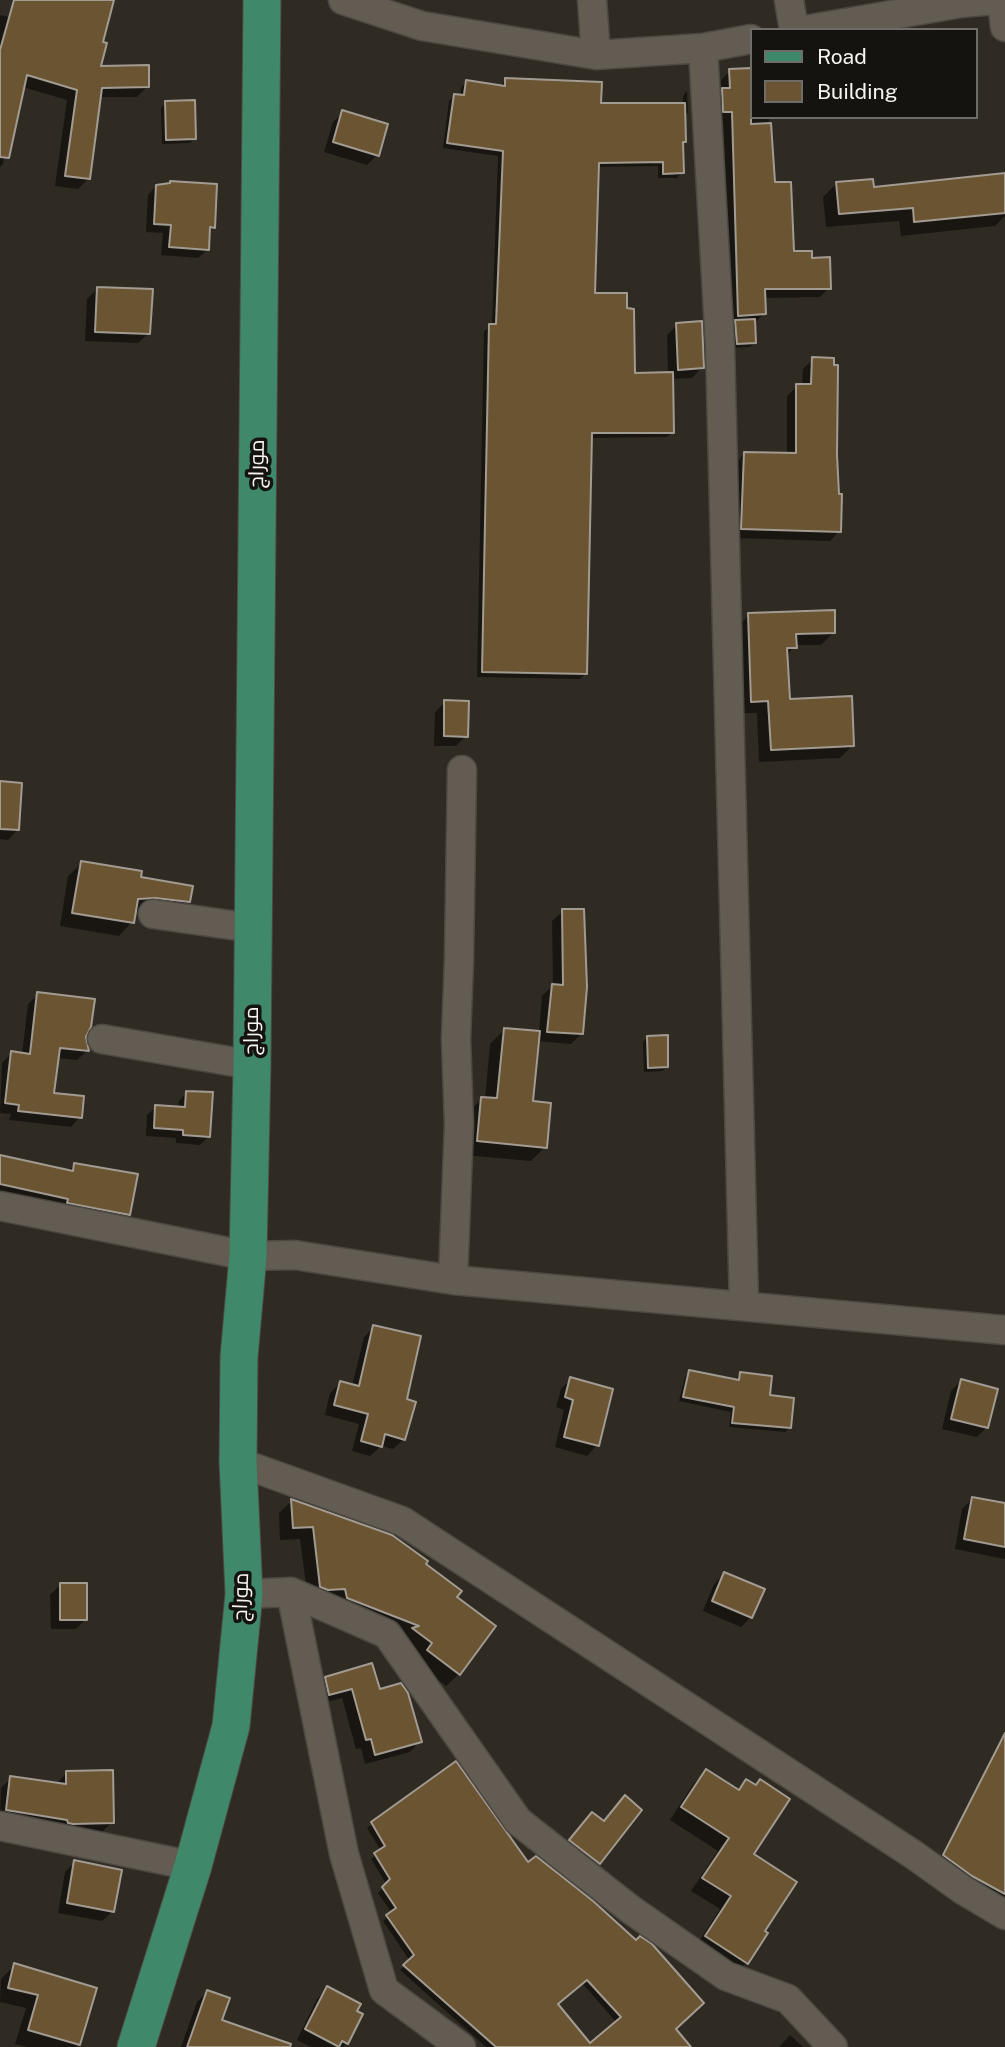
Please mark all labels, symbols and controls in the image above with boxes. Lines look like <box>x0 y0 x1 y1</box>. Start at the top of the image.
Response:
legend <box>750 28 977 119</box>
text: Road <box>817 44 867 69</box>
text: Building <box>817 79 898 104</box>
street label: موراج <box>244 439 270 489</box>
street label: موراج <box>239 1007 265 1055</box>
street label: موراج <box>228 1572 254 1622</box>

